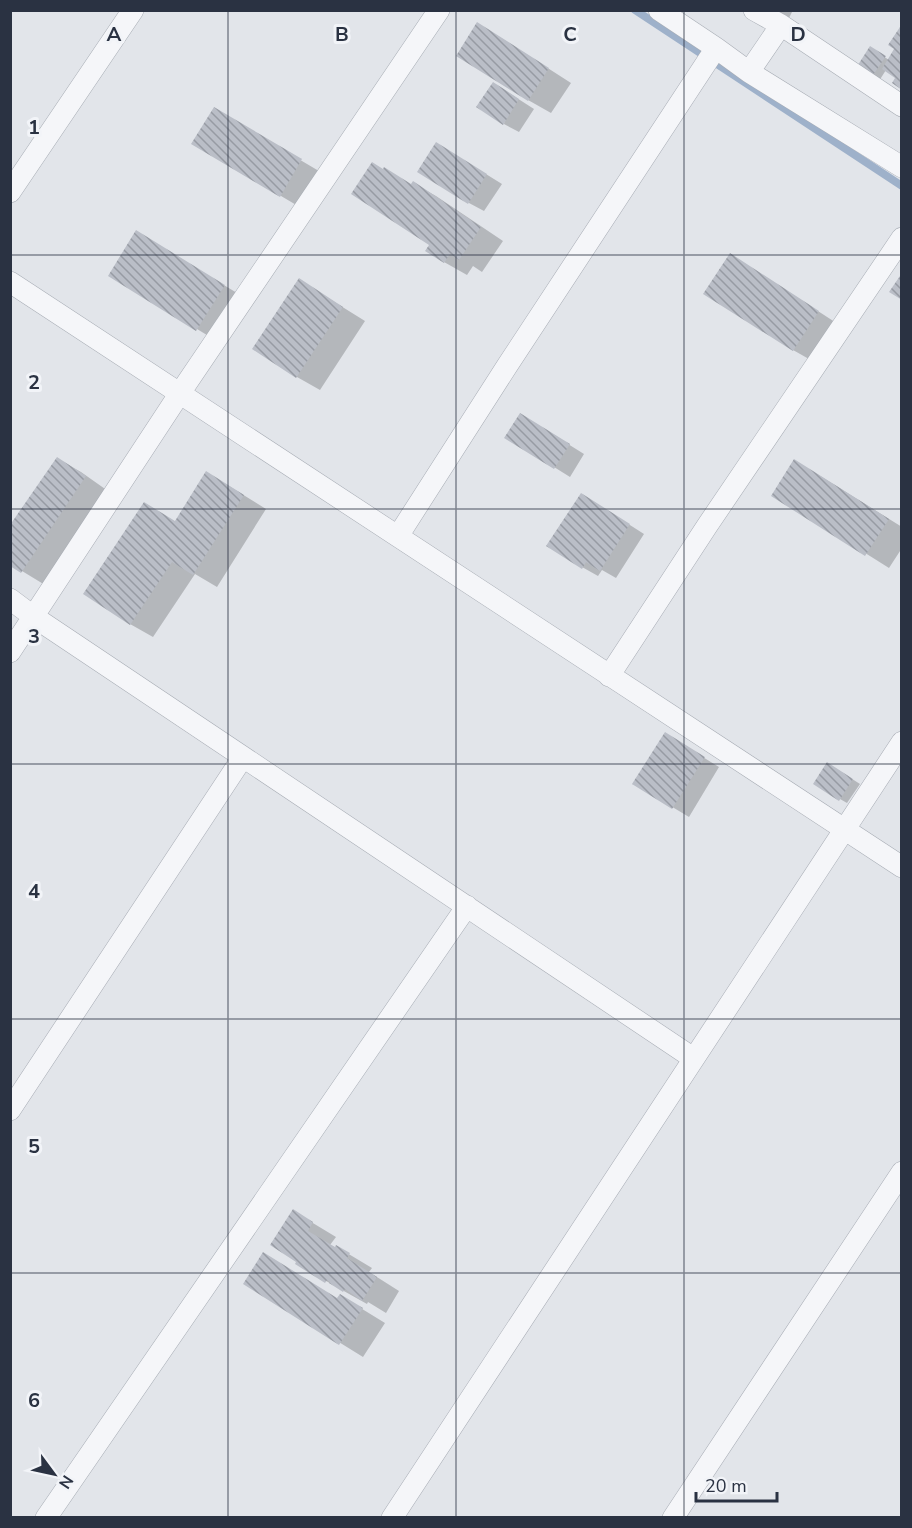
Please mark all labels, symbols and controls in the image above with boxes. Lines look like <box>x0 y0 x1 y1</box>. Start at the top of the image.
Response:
text: A <box>107 21 122 48</box>
text: B <box>335 21 349 48</box>
text: C <box>563 21 577 48</box>
text: D <box>790 21 806 48</box>
text: 1 <box>28 114 40 141</box>
text: 2 <box>28 369 40 396</box>
text: 3 <box>28 623 40 650</box>
text: 4 <box>28 878 40 905</box>
text: 5 <box>28 1133 40 1160</box>
text: 6 <box>28 1387 40 1414</box>
north arrow <box>24 1444 84 1504</box>
scale bar <box>696 1465 777 1503</box>
text: N <box>53 1471 78 1493</box>
text: 20 m <box>705 1474 747 1498</box>

